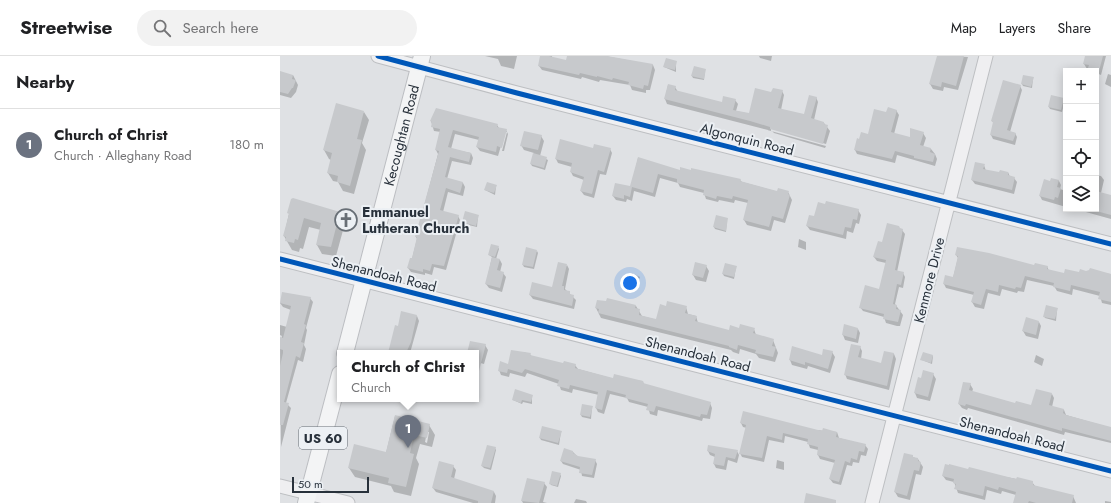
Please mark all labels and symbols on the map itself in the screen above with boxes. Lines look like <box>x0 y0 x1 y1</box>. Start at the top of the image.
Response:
street label: Kecoughtan Road <box>379 83 424 188</box>
street label: Algonquin Road <box>698 118 796 160</box>
place label: Emmanuel Lutheran Church <box>362 202 469 238</box>
church icon: Emmanuel Lutheran Church <box>333 207 359 233</box>
street label: Kenmore Drive <box>909 235 949 325</box>
street label: Shenandoah Road <box>329 251 439 297</box>
your location <box>620 273 640 293</box>
street label: Shenandoah Road <box>643 331 753 377</box>
street label: Shenandoah Road <box>957 411 1067 457</box>
pin: 1 <box>395 415 421 448</box>
road number: US 60 <box>299 427 347 449</box>
scale bar <box>292 475 369 494</box>

